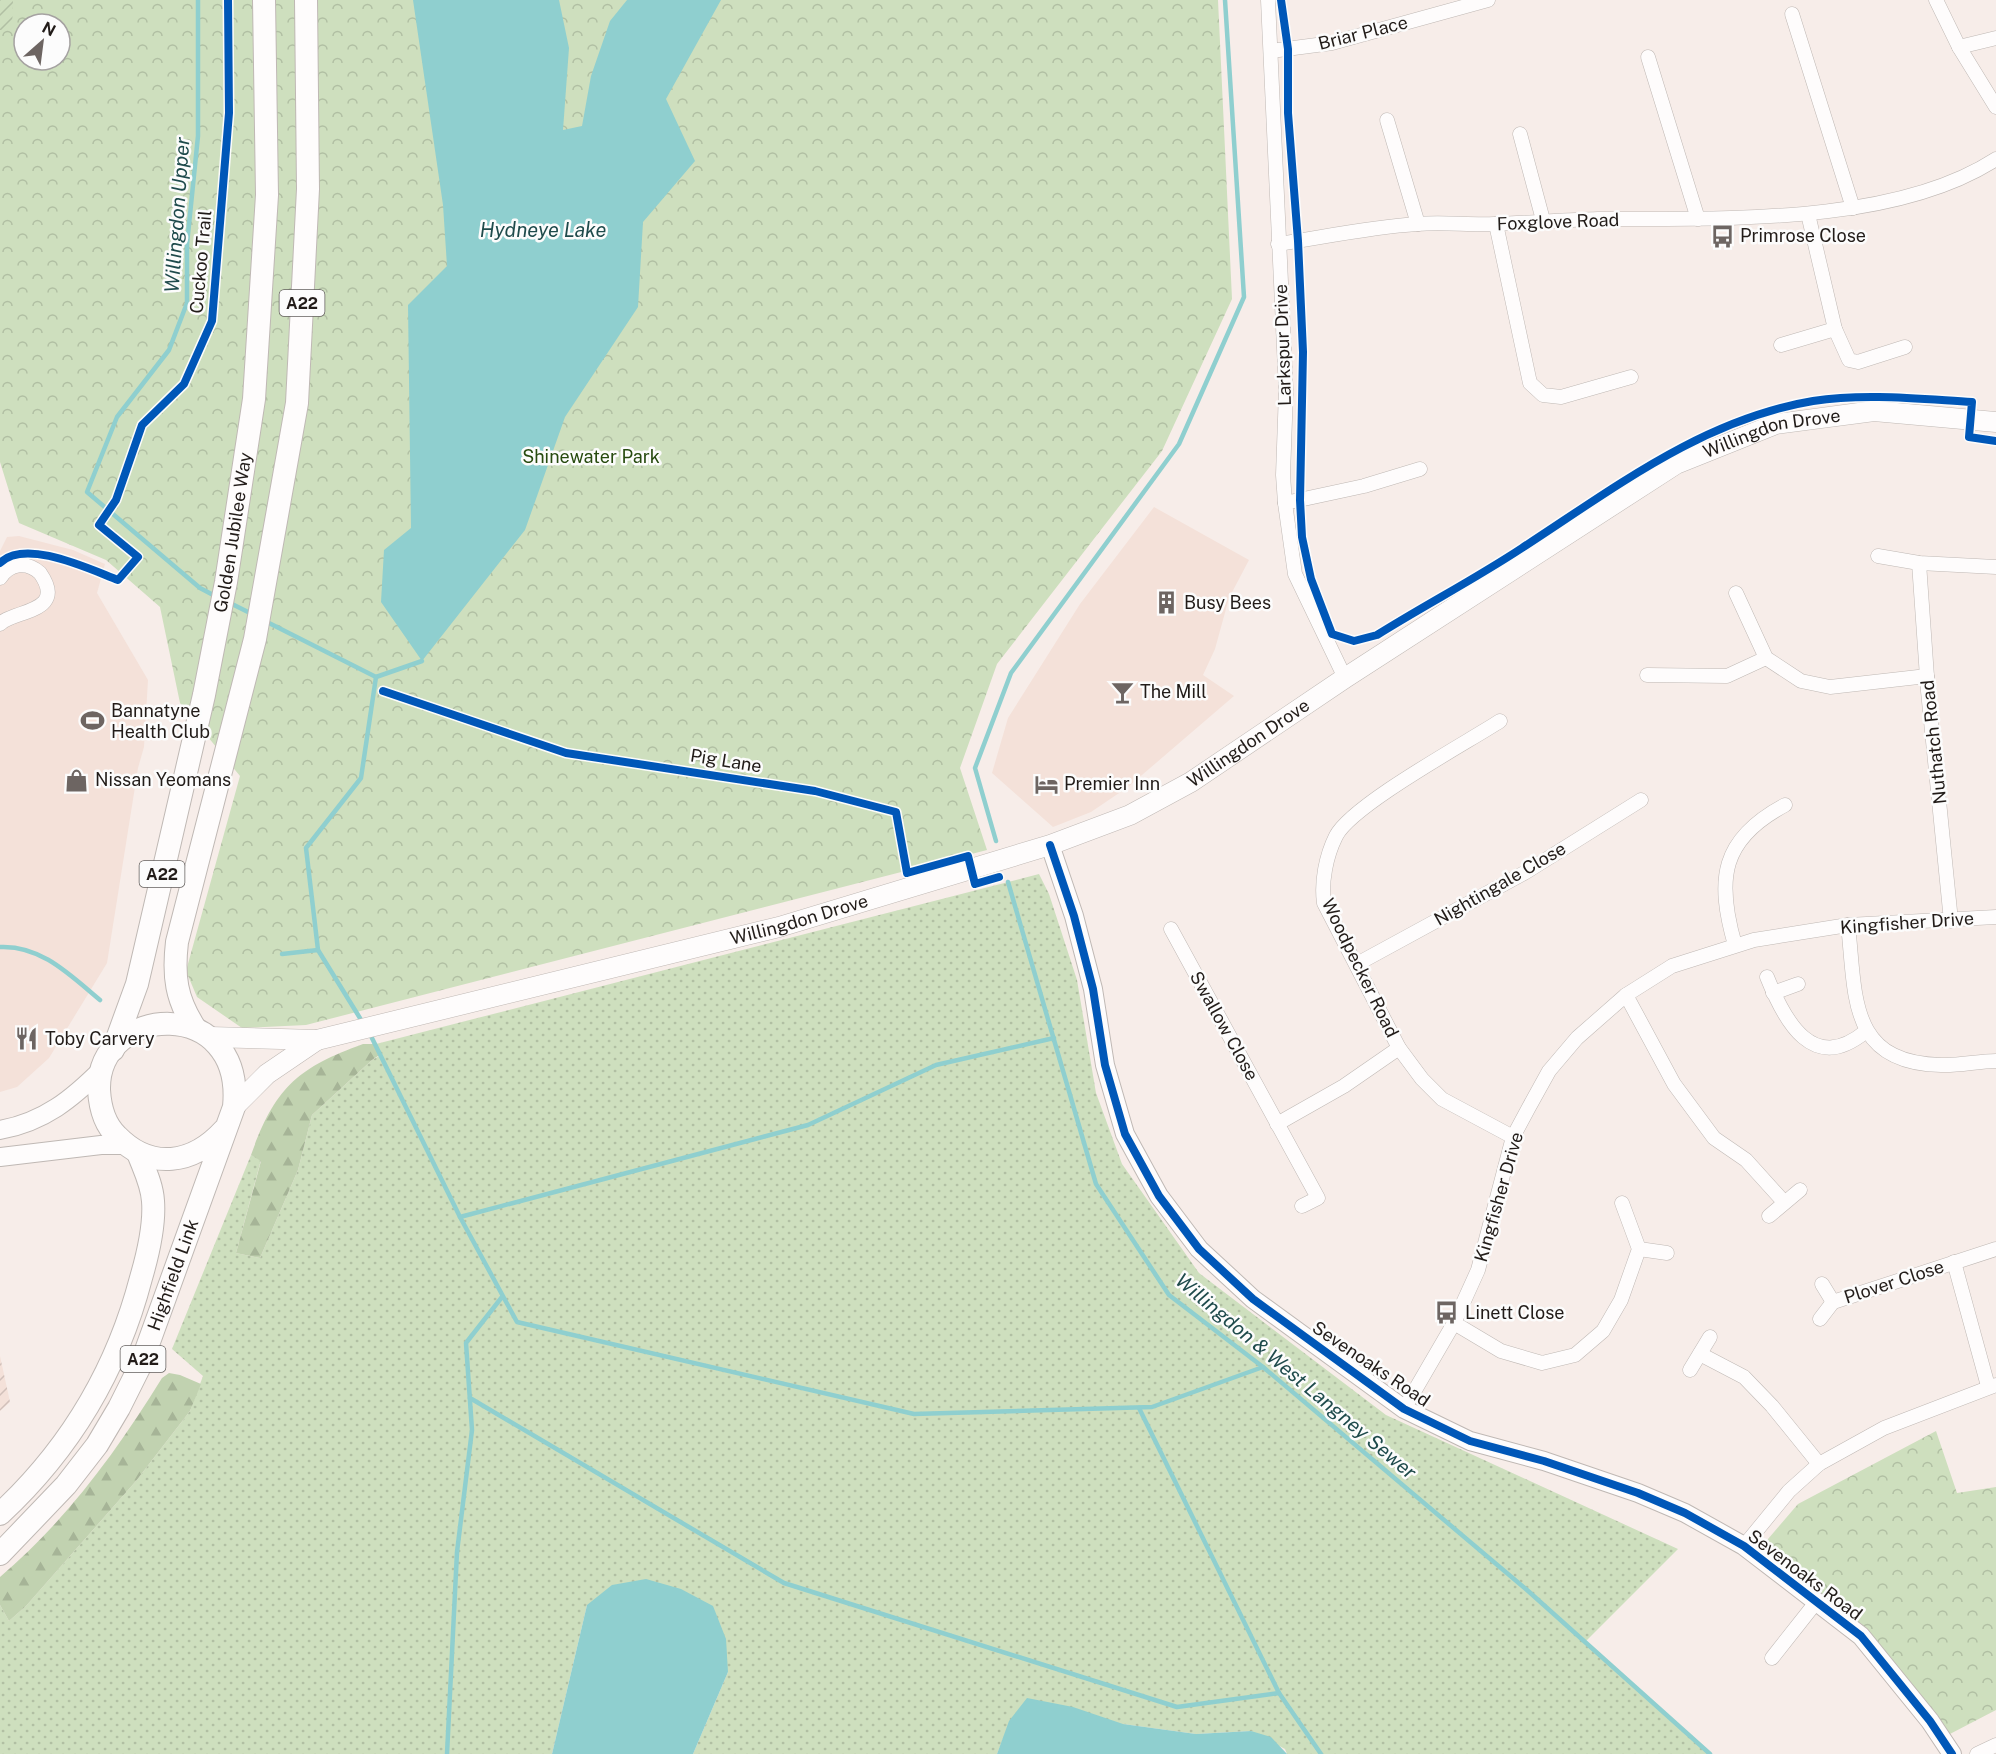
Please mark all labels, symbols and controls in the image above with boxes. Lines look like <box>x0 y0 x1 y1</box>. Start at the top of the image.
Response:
street label: Briar Place <box>1316 11 1410 54</box>
north arrow <box>12 12 72 72</box>
text: N <box>39 18 59 41</box>
water label: Willingdon Upper <box>160 136 194 294</box>
street label: Cuckoo Trail <box>186 209 215 314</box>
street label: Foxglove Road <box>1496 209 1620 234</box>
water label: Hydneye Lake <box>480 218 606 242</box>
bus stop icon: Primrose Close <box>1709 223 1735 249</box>
place label: Primrose Close <box>1740 225 1866 246</box>
street label: Larkspur Drive <box>1270 284 1295 406</box>
road number: A22 <box>280 290 324 316</box>
street label: Willingdon Drove <box>1700 405 1842 462</box>
park label: Shinewater Park <box>522 446 660 467</box>
street label: Golden Jubilee Way <box>209 451 256 614</box>
building icon: Busy Bees <box>1153 590 1179 616</box>
place label: Busy Bees <box>1184 592 1271 613</box>
bar icon: The Mill <box>1109 679 1135 705</box>
street label: Nuthatch Road <box>1917 679 1950 805</box>
place label: The Mill <box>1140 681 1207 702</box>
street label: Willingdon Drove <box>1183 694 1313 791</box>
place label: Bannatyne Health Club <box>111 700 210 742</box>
sports icon: Bannatyne Health Club <box>80 708 106 734</box>
street label: Pig Lane <box>689 744 763 777</box>
shop icon: Nissan Yeomans <box>64 767 90 793</box>
place label: Nissan Yeomans <box>95 769 231 790</box>
hotel icon: Premier Inn <box>1033 771 1059 797</box>
place label: Premier Inn <box>1064 773 1160 794</box>
street label: Nightingale Close <box>1430 837 1569 930</box>
road number: A22 <box>140 861 184 887</box>
street label: Willingdon Drove <box>728 890 870 949</box>
street label: Woodpecker Road <box>1318 895 1403 1041</box>
street label: Kingfisher Drive <box>1839 907 1975 938</box>
street label: Swallow Close <box>1186 968 1263 1084</box>
restaurant icon: Toby Carvery <box>14 1026 40 1052</box>
place label: Toby Carvery <box>45 1028 155 1049</box>
street label: Kingfisher Drive <box>1470 1129 1527 1264</box>
street label: Highfield Link <box>143 1216 203 1333</box>
street label: Plover Close <box>1841 1256 1946 1308</box>
water label: Willingdon & West Langney Sewer <box>1171 1268 1422 1484</box>
bus stop icon: Linett Close <box>1434 1300 1460 1326</box>
place label: Linett Close <box>1465 1302 1564 1323</box>
street label: Sevenoaks Road <box>1308 1316 1434 1411</box>
road number: A22 <box>120 1346 166 1372</box>
street label: Sevenoaks Road <box>1744 1525 1867 1624</box>

